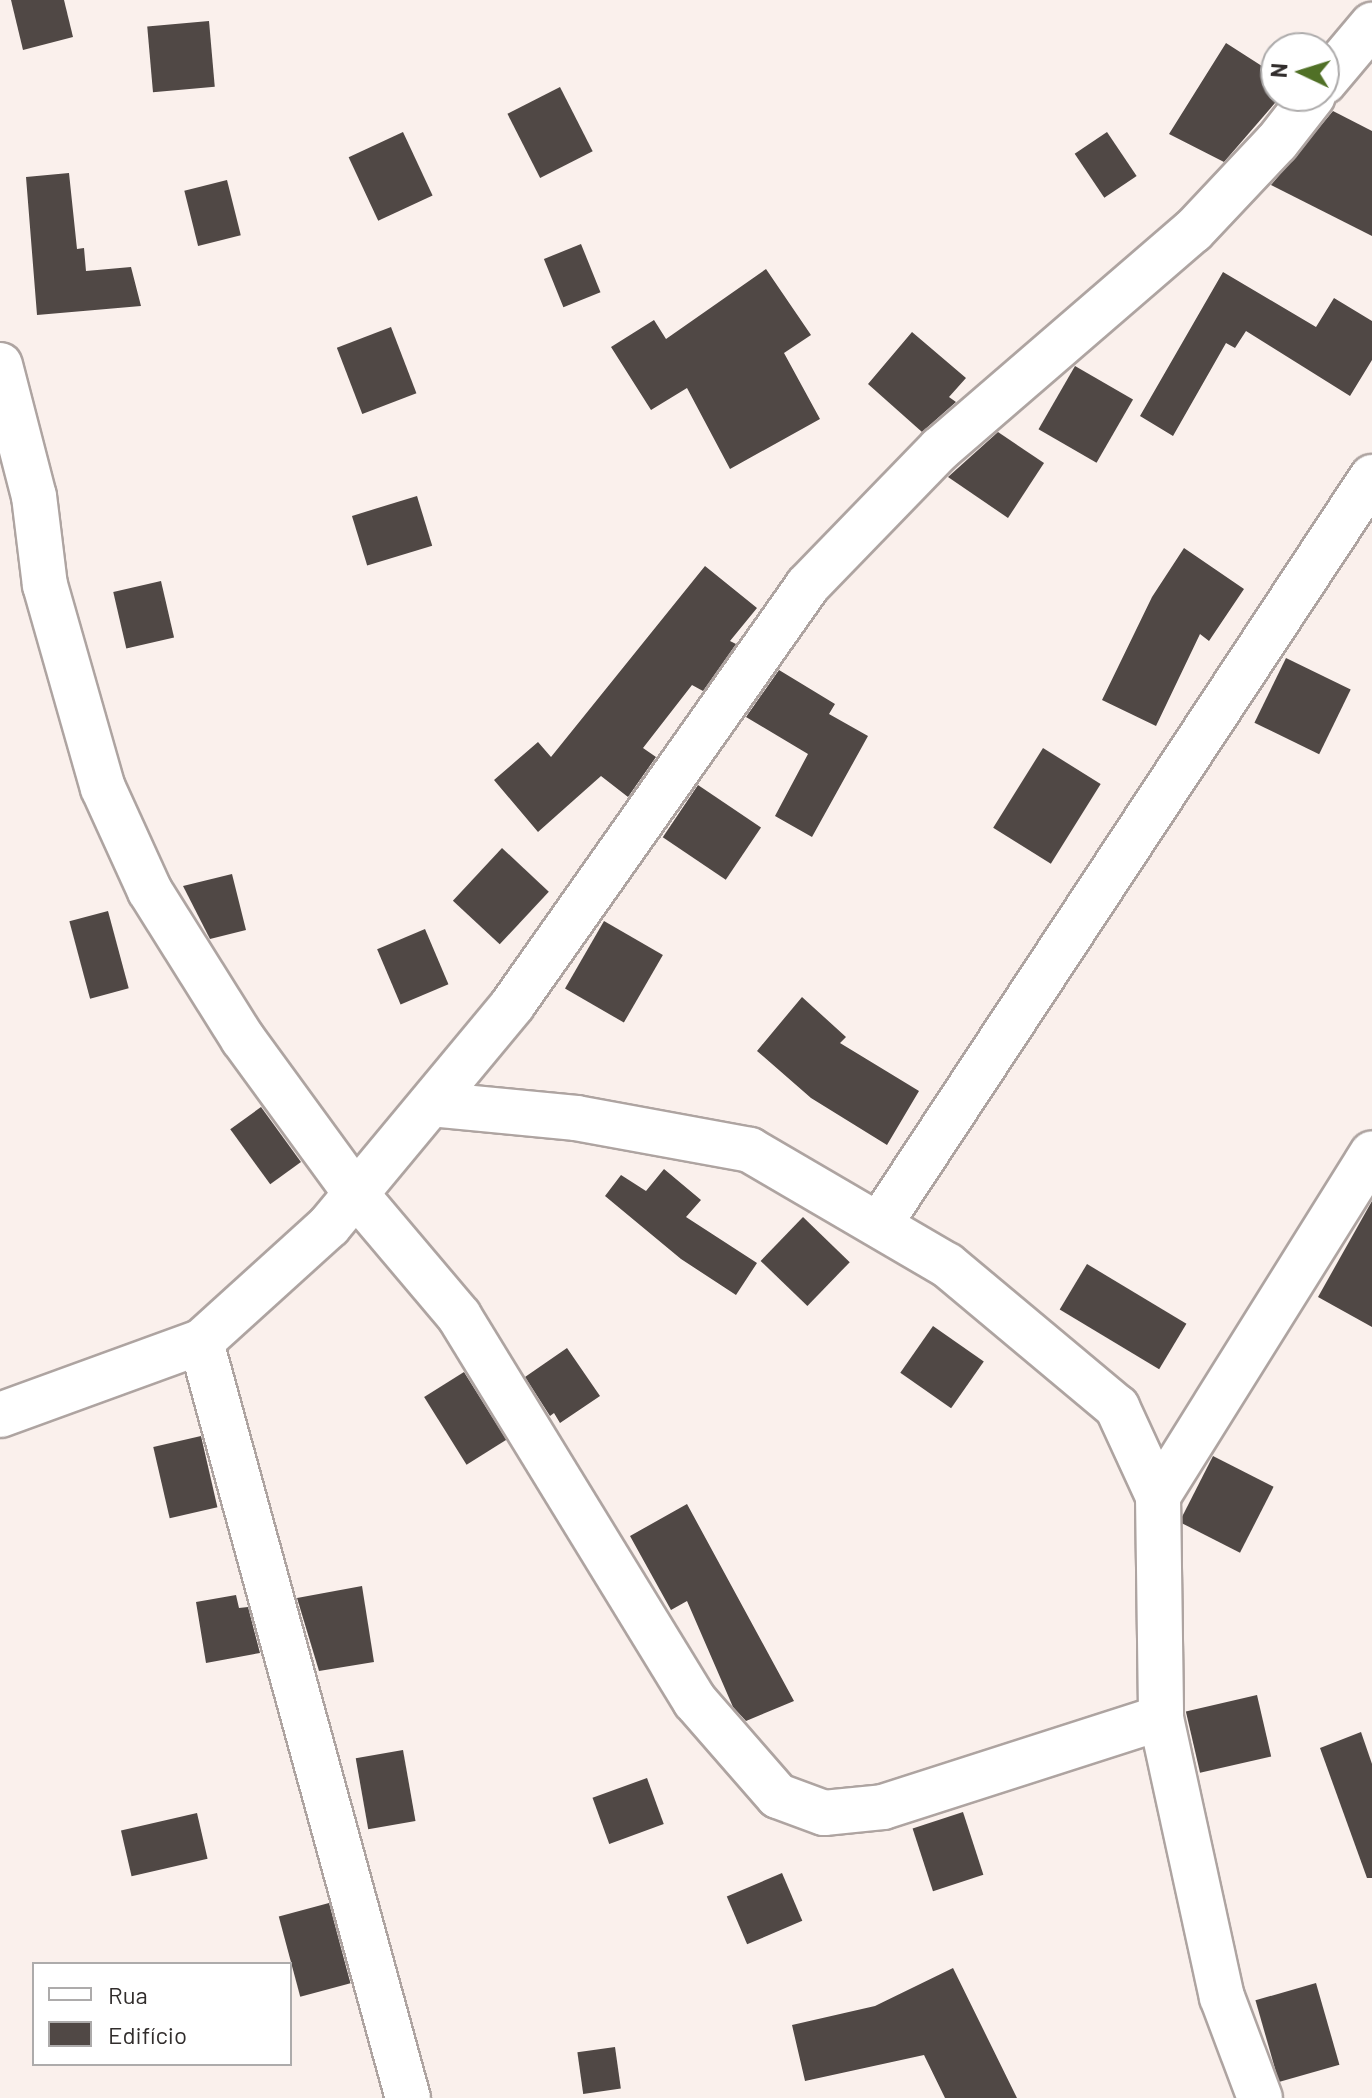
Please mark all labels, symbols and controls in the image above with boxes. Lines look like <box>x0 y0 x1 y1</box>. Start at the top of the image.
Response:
north arrow <box>1260 32 1340 112</box>
text: N <box>1265 62 1292 79</box>
legend <box>32 1962 292 2066</box>
text: Rua <box>108 1980 148 2009</box>
text: Edifício <box>108 2020 187 2049</box>

